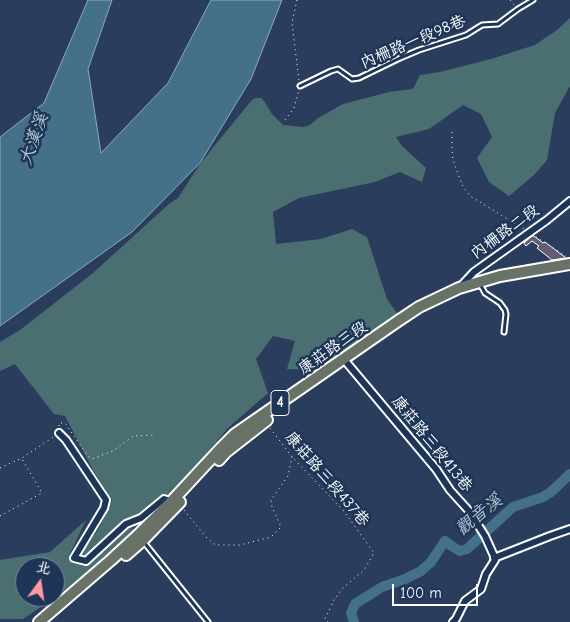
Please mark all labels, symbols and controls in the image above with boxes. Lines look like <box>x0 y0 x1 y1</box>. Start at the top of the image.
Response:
street label: 內柵路一段98巷 <box>357 11 469 73</box>
water label: 大漢溪 <box>15 110 53 168</box>
street label: 內柵路二段 <box>467 201 543 263</box>
street label: 康莊路三段 <box>295 317 371 379</box>
road number: 4 <box>271 390 289 416</box>
street label: 康莊路三段413巷 <box>387 392 477 496</box>
street label: 康莊路三段437巷 <box>281 428 373 530</box>
water label: 觀音溪 <box>451 490 507 540</box>
north arrow <box>15 557 65 607</box>
text: 北 <box>35 558 52 578</box>
scale bar <box>395 574 481 606</box>
text: 100 m <box>400 584 442 602</box>

